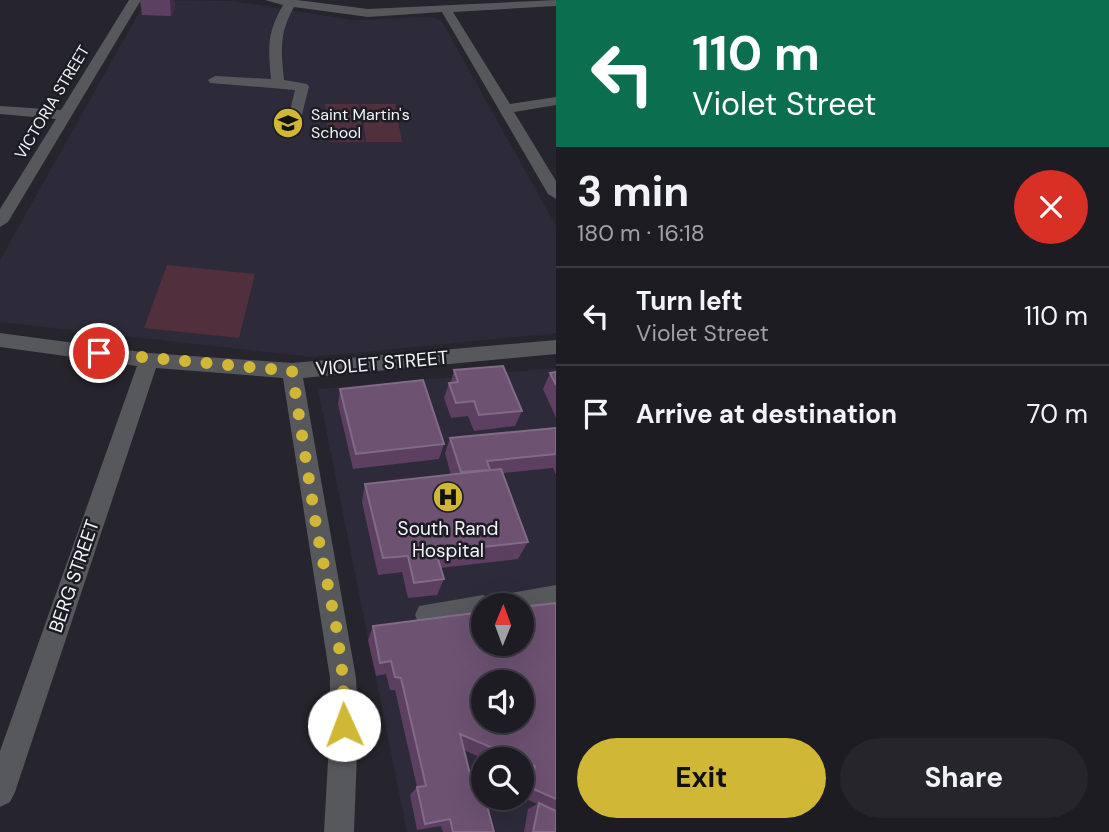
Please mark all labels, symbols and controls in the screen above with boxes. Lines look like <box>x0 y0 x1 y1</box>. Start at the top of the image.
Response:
text: 110 m <box>692 21 820 85</box>
icon: left <box>577 28 668 119</box>
street label: VICTORIA STREET <box>10 41 94 163</box>
text: Violet Street <box>692 83 877 125</box>
place label: Saint Martin's School <box>311 104 410 143</box>
school or university icon: Saint Martin's School <box>271 106 305 140</box>
text: 3 min <box>577 164 689 219</box>
button: close <box>1014 170 1088 244</box>
text: 180 m · 16:18 <box>577 218 705 248</box>
text: Turn left <box>636 284 743 318</box>
icon: left <box>577 297 615 335</box>
text: 110 m <box>1024 299 1088 333</box>
text: Violet Street <box>636 318 769 348</box>
pin <box>69 323 129 383</box>
icon: arrive <box>80 334 118 372</box>
street label: VIOLET STREET <box>315 345 450 381</box>
icon: arrive <box>577 395 615 433</box>
text: Arrive at destination <box>636 397 897 431</box>
text: 70 m <box>1027 397 1088 431</box>
hospital icon: South Rand Hospital <box>431 480 465 514</box>
street label: BERG STREET <box>43 516 105 636</box>
place label: South Rand Hospital <box>398 516 498 563</box>
north arrow <box>471 593 534 656</box>
map controls <box>471 593 534 810</box>
button: sound <box>471 670 534 733</box>
position arrow <box>307 688 381 762</box>
button: Exit <box>577 738 826 818</box>
button: Share <box>840 738 1088 818</box>
button: search <box>471 747 534 810</box>

